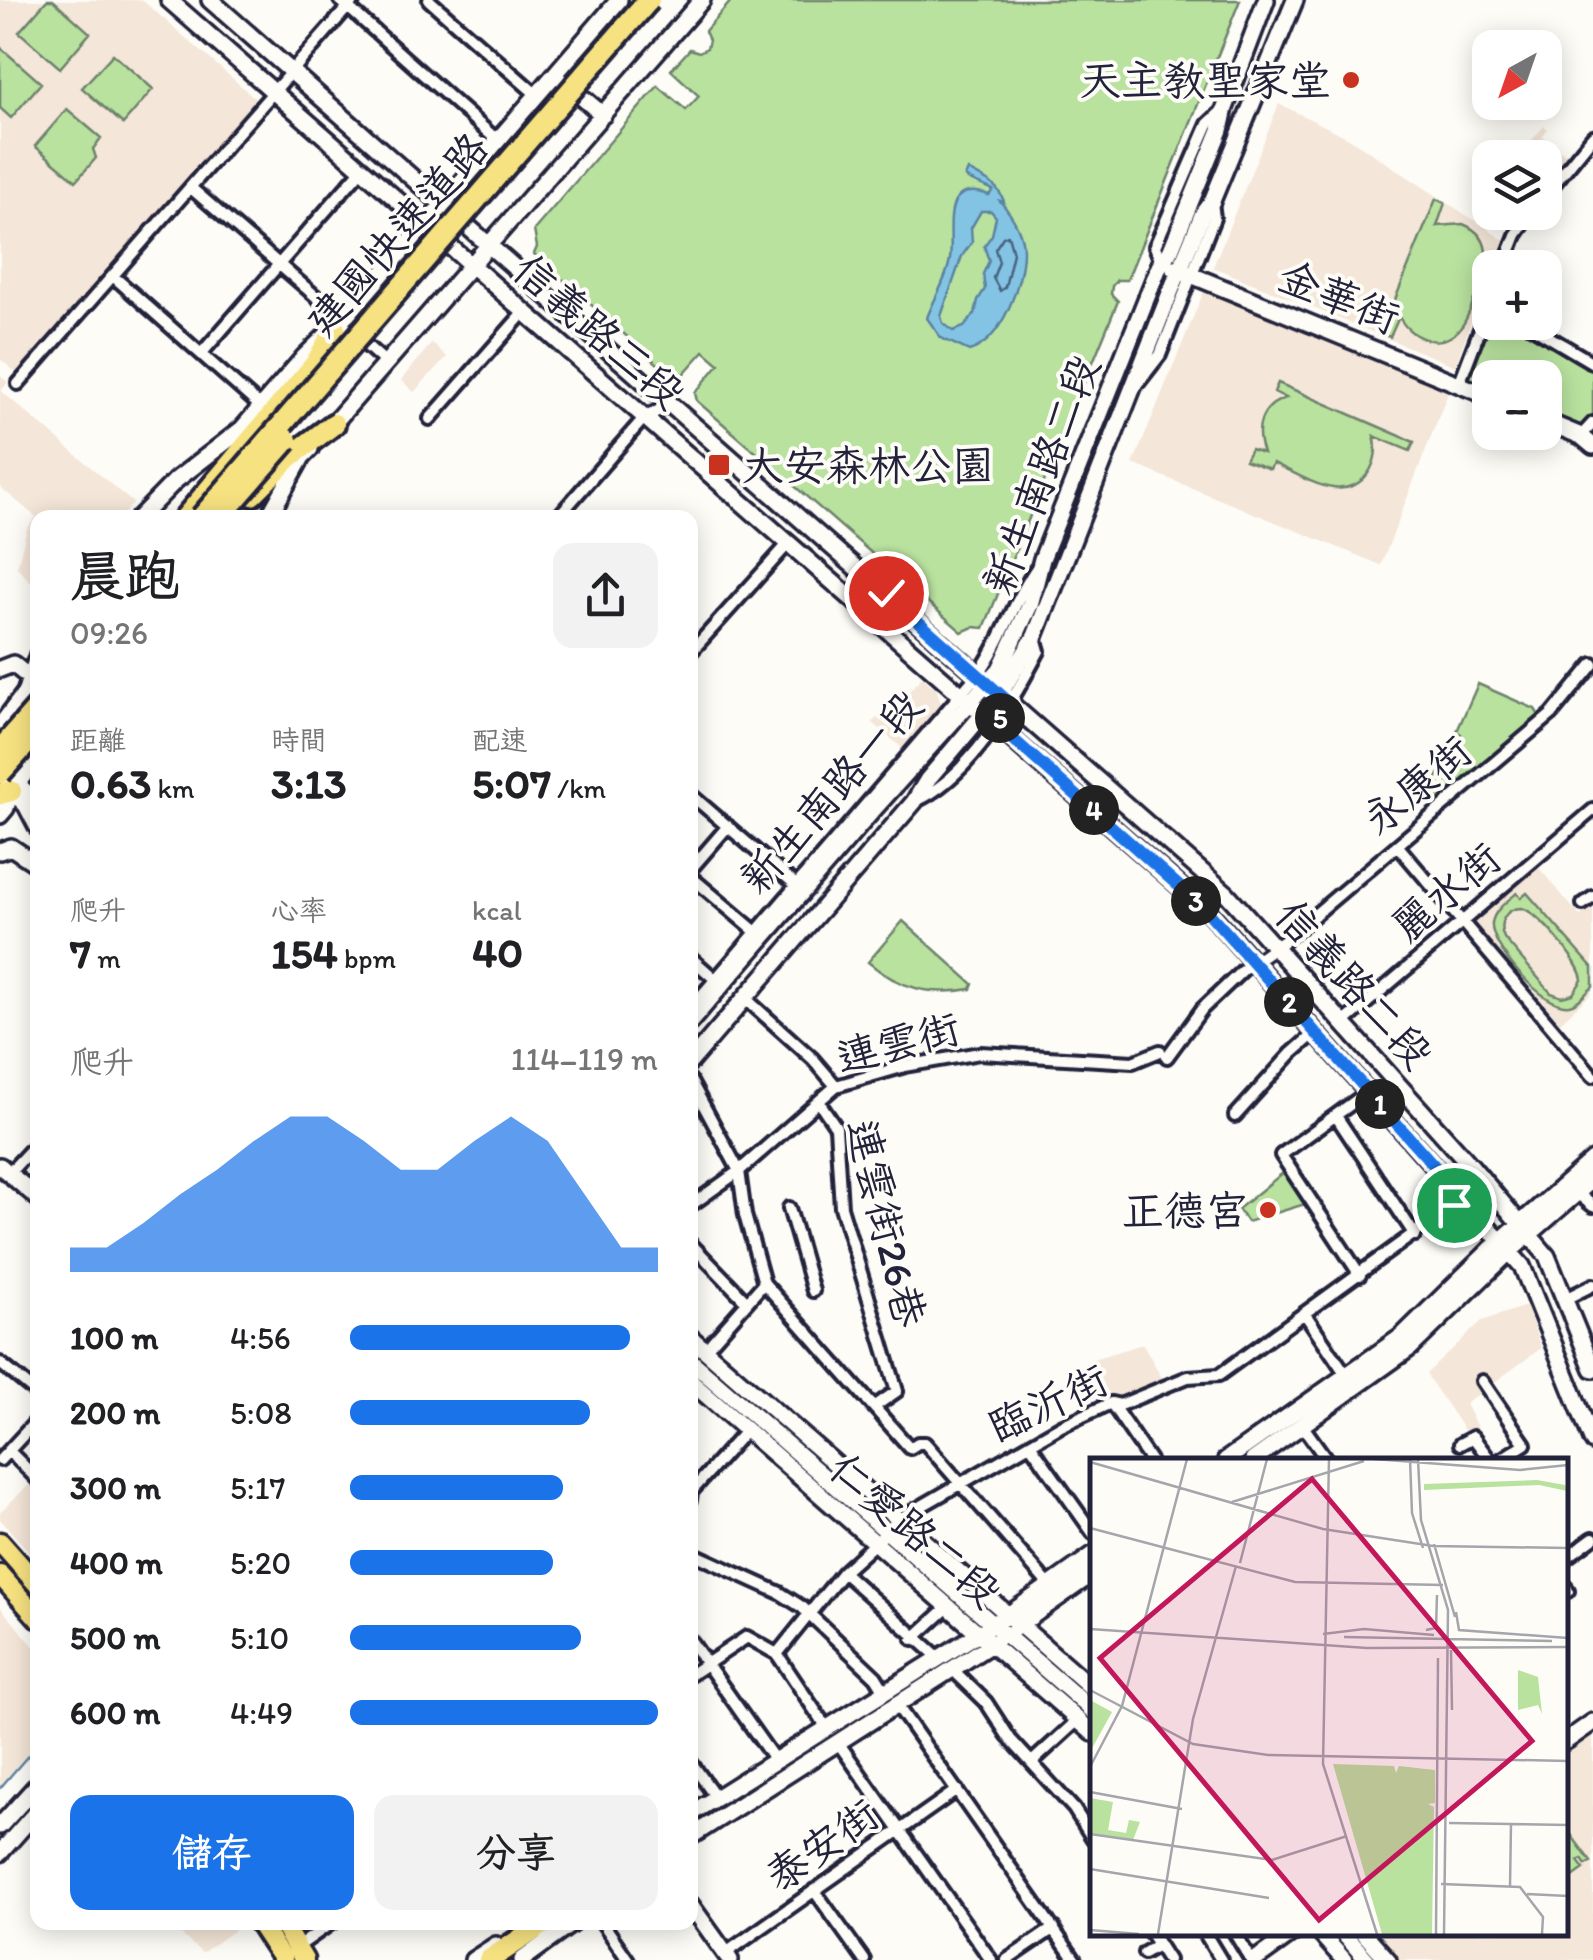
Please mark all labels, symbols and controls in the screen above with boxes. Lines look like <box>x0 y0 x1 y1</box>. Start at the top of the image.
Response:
north arrow <box>1472 30 1562 120</box>
map controls <box>1472 30 1562 450</box>
place label: 天主教聖家堂 <box>1079 55 1331 106</box>
marker: 天主教聖家堂 <box>1340 69 1362 91</box>
street label: 建國快速道路 <box>295 122 499 346</box>
button: layers <box>1472 140 1562 230</box>
street label: 信義路三段 <box>503 243 695 419</box>
street label: 金華街 <box>1271 250 1407 344</box>
button: + <box>1472 250 1562 340</box>
street label: 新生南路二段 <box>972 348 1110 602</box>
button: − <box>1472 360 1562 450</box>
place label: 大安森林公園 <box>742 440 994 491</box>
marker: 大安森林公園 <box>706 452 732 478</box>
text: 晨跑 <box>70 543 180 609</box>
button: share <box>553 543 658 648</box>
pin <box>844 551 929 636</box>
icon: check <box>859 566 914 621</box>
text: 09:26 <box>70 614 148 652</box>
street label: 新生南路一段 <box>729 680 933 904</box>
pin: 5 <box>975 693 1025 743</box>
text: 5 <box>993 701 1007 735</box>
text: 距離 <box>70 723 126 757</box>
text: 時間 <box>271 723 327 757</box>
text: 配速 <box>472 723 528 757</box>
street label: 永康街 <box>1352 725 1482 845</box>
text: 0.63 <box>70 758 151 809</box>
text: 3:13 <box>271 758 347 809</box>
text: 5:07 <box>472 758 551 809</box>
text: km <box>151 771 195 805</box>
text: /km <box>551 771 606 805</box>
pin: 4 <box>1069 785 1119 835</box>
text: 4 <box>1086 793 1102 827</box>
street label: 麗水街 <box>1381 832 1511 952</box>
pin: 3 <box>1171 876 1221 926</box>
text: 3 <box>1188 884 1204 918</box>
street label: 信義路二段 <box>1265 889 1443 1079</box>
text: 爬升 <box>70 893 126 927</box>
text: 心率 <box>271 893 327 927</box>
text: kcal <box>472 893 522 927</box>
text: 40 <box>472 927 523 978</box>
text: 7 <box>70 928 91 979</box>
text: 154 <box>271 928 338 979</box>
text: m <box>91 941 121 975</box>
text: bpm <box>338 941 396 975</box>
pin: 2 <box>1264 977 1314 1027</box>
text: 2 <box>1282 985 1296 1019</box>
street label: 連雲街 <box>831 1002 965 1084</box>
text: 114–119 m <box>511 1040 658 1078</box>
text: 爬升 <box>70 1043 134 1081</box>
pin: 1 <box>1355 1079 1405 1129</box>
text: 1 <box>1374 1087 1387 1121</box>
street label: 連雲街26巷 <box>836 1114 936 1332</box>
pin <box>1412 1163 1497 1248</box>
icon: arrive <box>1427 1178 1482 1233</box>
place label: 正德宮 <box>1122 1185 1248 1236</box>
marker: 正德宮 <box>1257 1199 1279 1221</box>
text: 100 m <box>70 1319 158 1357</box>
text: 4:56 <box>230 1319 291 1357</box>
street label: 臨沂街 <box>980 1353 1116 1453</box>
text: 200 m <box>70 1394 160 1432</box>
text: 5:08 <box>230 1394 292 1432</box>
street label: 仁愛路二段 <box>819 1442 1011 1618</box>
inset map <box>1090 1458 1568 1935</box>
text: 300 m <box>70 1469 161 1507</box>
text: 5:17 <box>230 1469 285 1507</box>
text: 400 m <box>70 1544 163 1582</box>
text: 5:20 <box>230 1544 291 1582</box>
text: 500 m <box>70 1619 160 1657</box>
text: 5:10 <box>230 1619 289 1657</box>
text: 600 m <box>70 1694 160 1732</box>
text: 4:49 <box>230 1694 293 1732</box>
street label: 泰安街 <box>756 1788 888 1902</box>
button: 儲存 <box>70 1795 354 1910</box>
button: 分享 <box>374 1795 658 1910</box>

